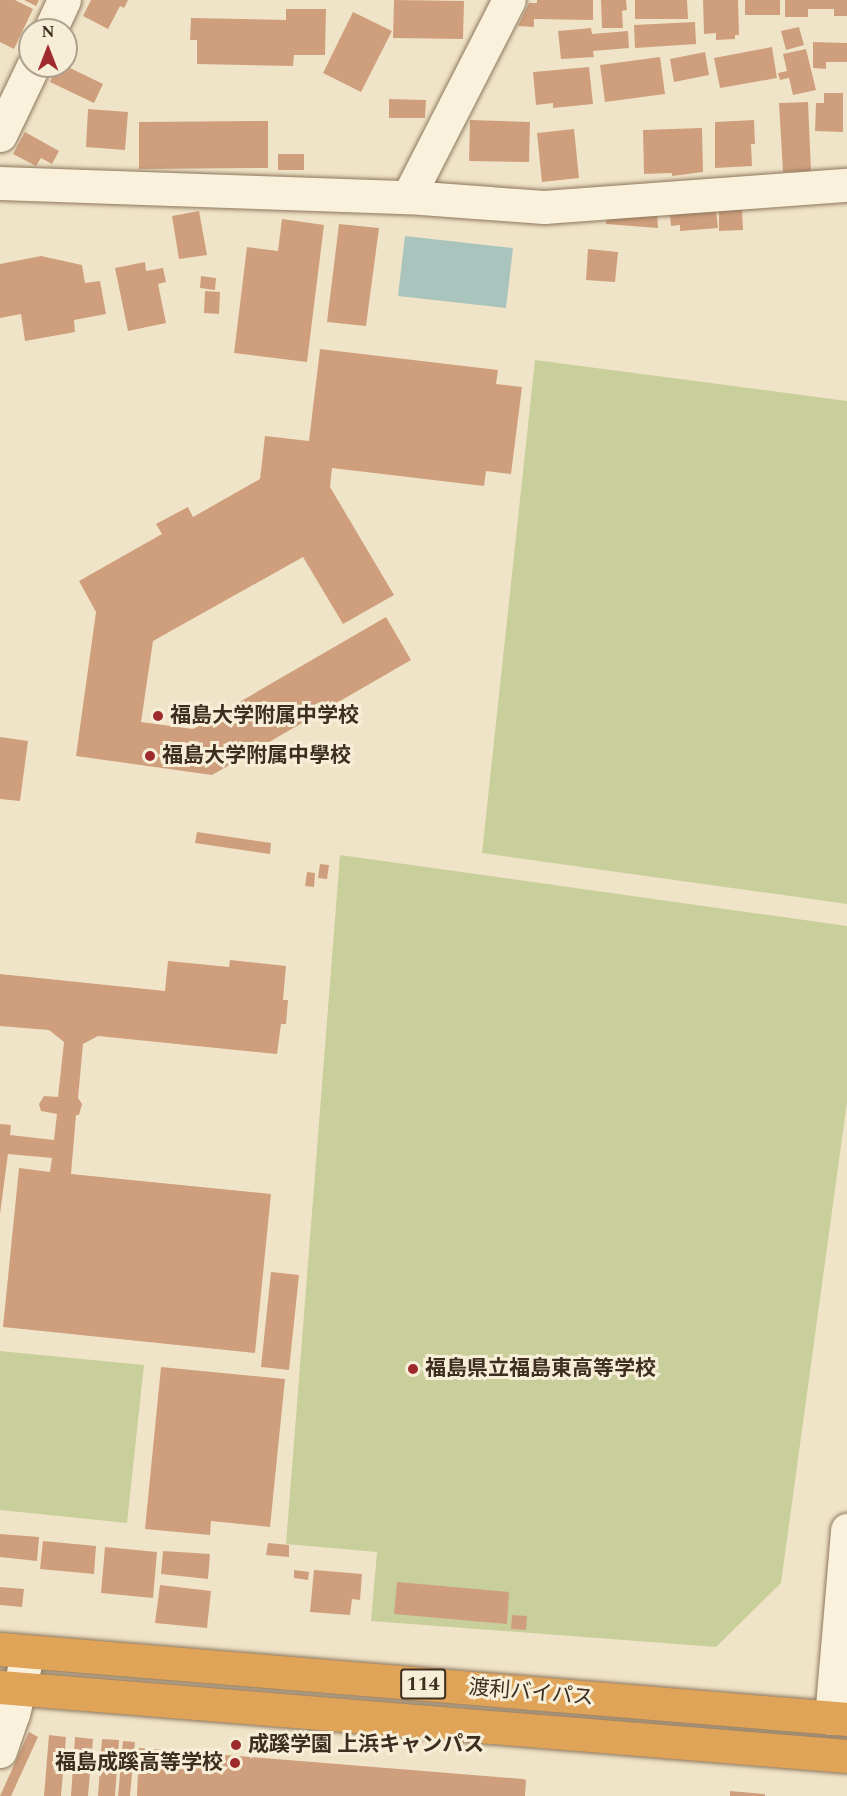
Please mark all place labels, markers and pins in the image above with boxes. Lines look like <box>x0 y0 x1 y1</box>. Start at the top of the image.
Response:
place label: 福島大学附属中学校 <box>170 703 359 729</box>
marker: 福島大学附属中学校 <box>151 709 165 723</box>
place label: 福島大学附属中學校 <box>162 743 351 769</box>
marker: 福島大学附属中學校 <box>143 749 157 763</box>
place label: 福島県立福島東高等学校 <box>425 1356 656 1382</box>
marker: 福島県立福島東高等学校 <box>406 1362 420 1376</box>
place label: 成蹊学園 上浜キャンパス <box>248 1732 484 1758</box>
marker: 成蹊学園 上浜キャンパス <box>229 1738 243 1752</box>
place label: 福島成蹊高等学校 <box>55 1750 223 1776</box>
marker: 福島成蹊高等学校 <box>228 1756 242 1770</box>

